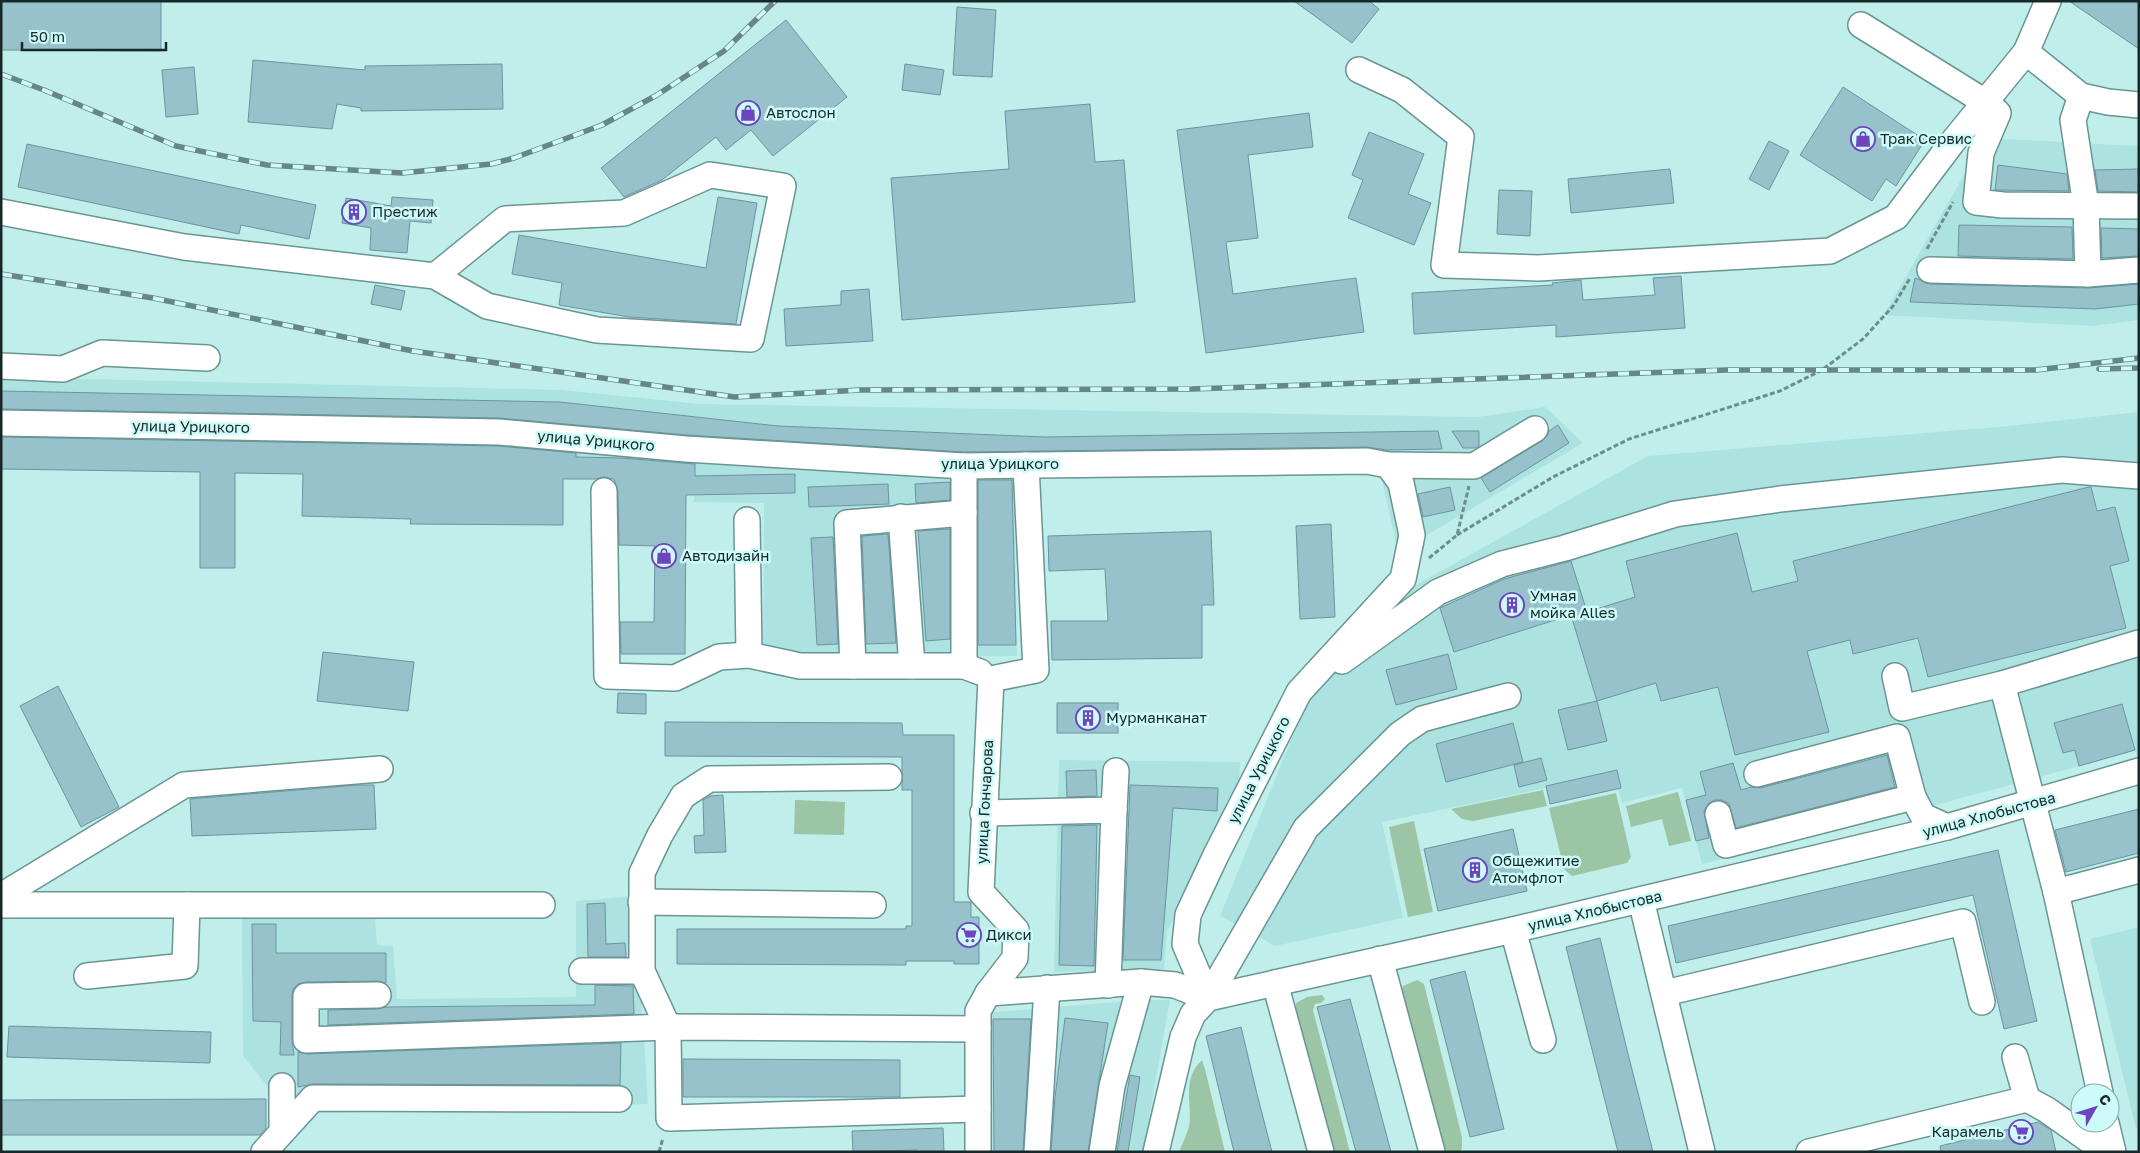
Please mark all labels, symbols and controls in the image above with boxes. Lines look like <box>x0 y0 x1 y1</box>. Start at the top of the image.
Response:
scale bar <box>22 20 166 52</box>
text: 50 m <box>30 27 65 45</box>
shop icon: Автослон <box>735 100 761 126</box>
place label: Автослон <box>766 103 836 121</box>
shop icon: Трак Сервис <box>1850 126 1876 152</box>
place label: Трак Сервис <box>1880 129 1972 147</box>
building icon: Престиж <box>341 199 367 225</box>
place label: Престиж <box>372 202 438 220</box>
street label: улица Урицкого <box>132 416 250 436</box>
street label: улица Урицкого <box>537 426 656 454</box>
street label: улица Урицкого <box>941 454 1059 472</box>
shop icon: Автодизайн <box>651 543 677 569</box>
place label: Автодизайн <box>682 546 769 564</box>
place label: Умная мойка Alles <box>1530 586 1616 621</box>
building icon: Умная мойка Alles <box>1499 592 1525 618</box>
building icon: Мурманканат <box>1075 705 1101 731</box>
place label: Мурманканат <box>1106 708 1207 726</box>
street label: улица Урицкого <box>1223 713 1293 826</box>
street label: улица Гончарова <box>972 739 996 865</box>
street label: улица Хлобыстова <box>1920 788 2057 840</box>
place label: Общежитие Атомфлот <box>1492 851 1580 886</box>
building icon: Общежитие Атомфлот <box>1462 857 1488 883</box>
street label: улица Хлобыстова <box>1526 886 1663 934</box>
supermarket icon: Дикси <box>956 922 982 948</box>
place label: Дикси <box>986 925 1032 943</box>
north arrow <box>2070 1083 2120 1133</box>
text: С <box>2096 1090 2115 1109</box>
supermarket icon: Карамель <box>2008 1119 2034 1145</box>
place label: Карамель <box>1931 1122 2004 1140</box>

